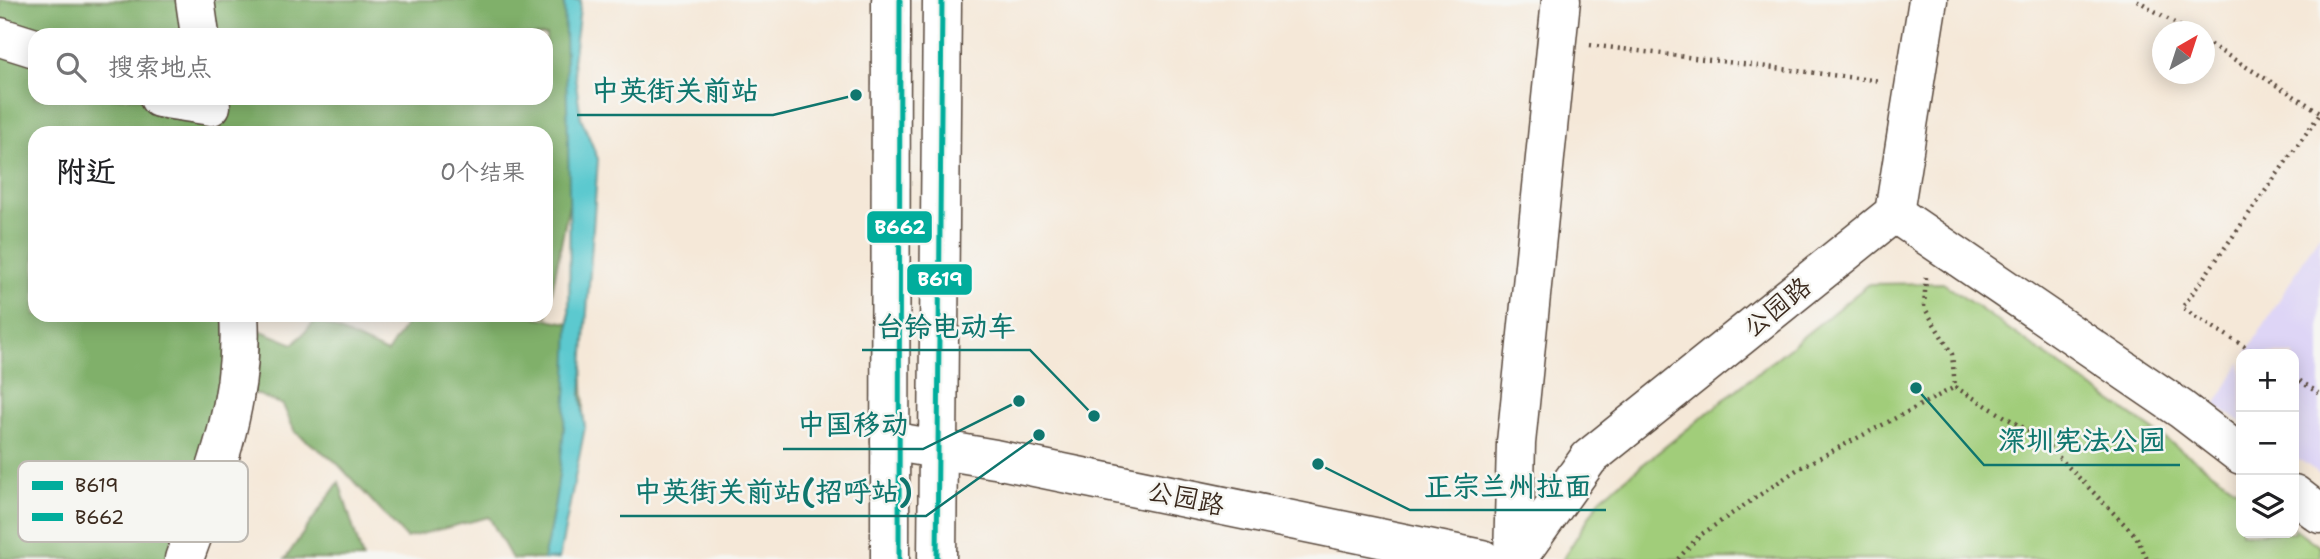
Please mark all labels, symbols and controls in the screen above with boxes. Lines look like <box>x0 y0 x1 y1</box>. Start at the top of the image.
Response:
north arrow <box>2152 21 2215 84</box>
search box <box>28 28 553 105</box>
icon: search <box>52 48 90 86</box>
text: 搜索地点 <box>108 49 212 84</box>
callout: 中英街关前站 <box>577 66 773 115</box>
text: 中英街关前站 <box>591 71 759 109</box>
text: 附近 <box>56 151 116 192</box>
text: 0个结果 <box>440 157 525 187</box>
line badge: B662 <box>866 210 933 244</box>
text: B662 <box>874 215 926 240</box>
line badge: B619 <box>906 263 973 296</box>
text: B619 <box>917 267 963 292</box>
street label: 公园路 <box>1735 268 1818 345</box>
callout: 台铃电动车 <box>862 301 1030 350</box>
text: 台铃电动车 <box>876 307 1016 345</box>
map controls <box>2236 349 2299 538</box>
button: + <box>2236 349 2299 412</box>
callout: 中国移动 <box>783 400 923 449</box>
text: 中国移动 <box>797 405 909 443</box>
button: − <box>2236 412 2299 475</box>
callout: 深圳宪法公园 <box>1984 416 2180 465</box>
text: 深圳宪法公园 <box>1998 421 2166 459</box>
legend <box>18 461 248 542</box>
callout: 正宗兰州拉面 <box>1410 461 1606 510</box>
callout: 中英街关前站(招呼站) <box>620 467 926 516</box>
text: 正宗兰州拉面 <box>1424 467 1592 505</box>
text: 中英街关前站(招呼站) <box>634 472 912 510</box>
street label: 公园路 <box>1144 472 1228 523</box>
text: B619 <box>75 473 119 498</box>
button: layers <box>2236 475 2299 538</box>
text: B662 <box>75 505 124 530</box>

